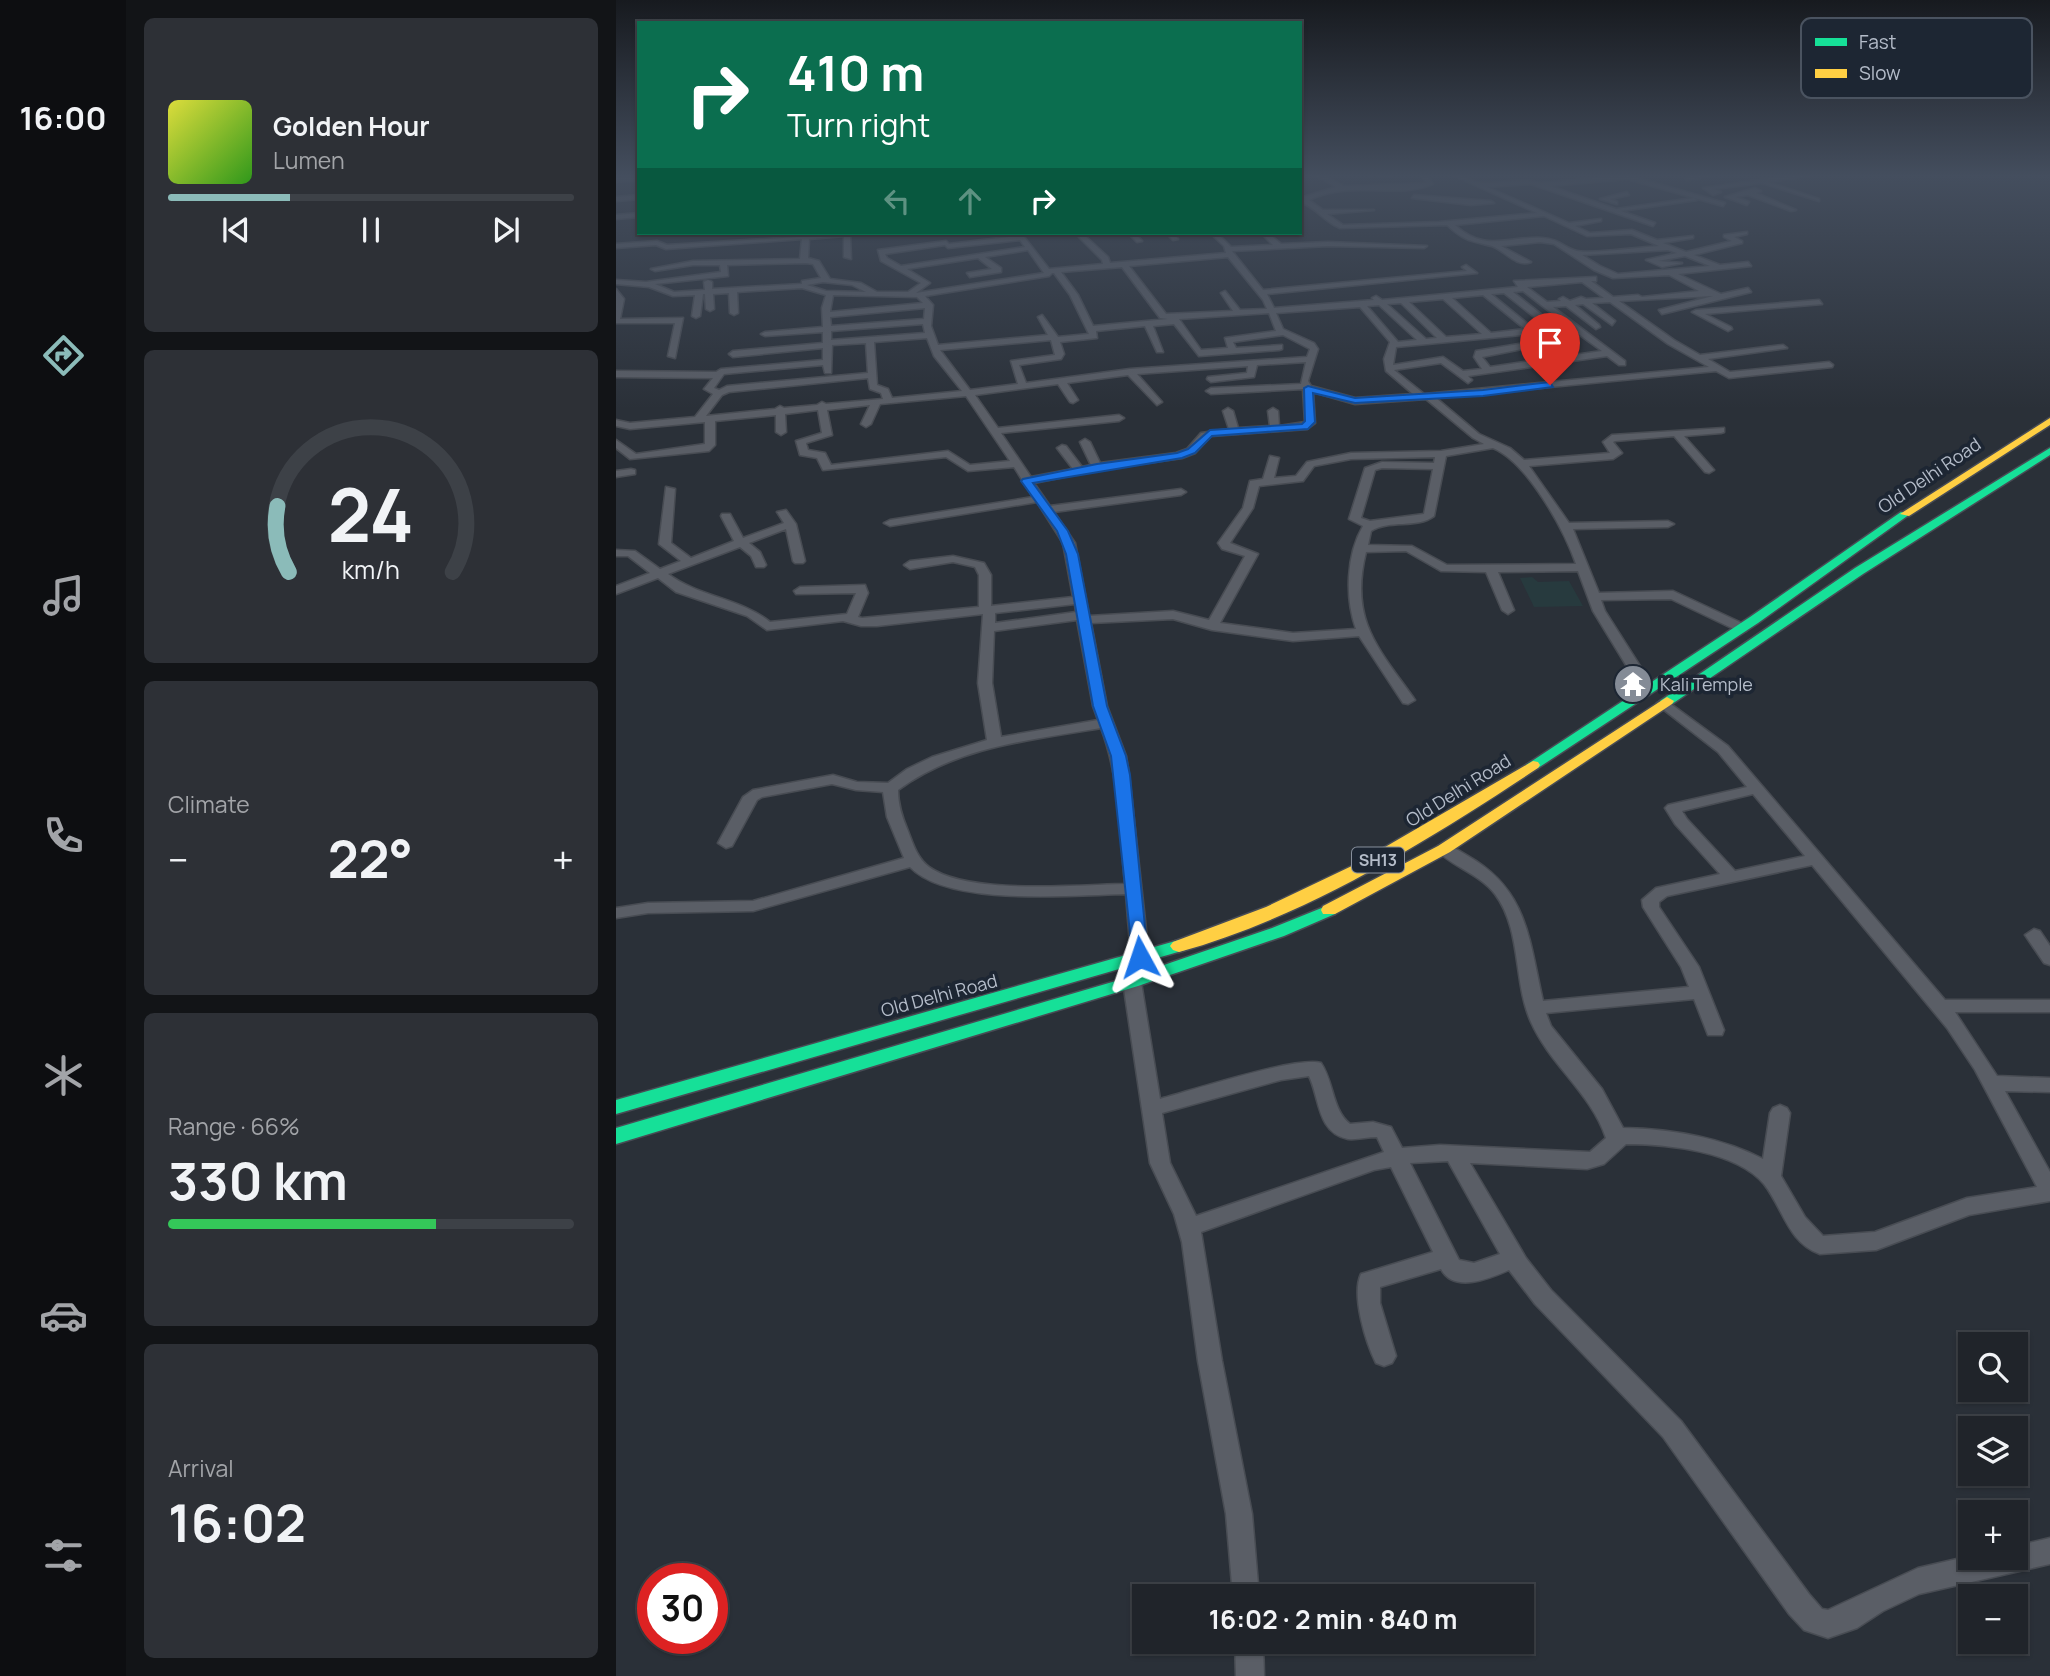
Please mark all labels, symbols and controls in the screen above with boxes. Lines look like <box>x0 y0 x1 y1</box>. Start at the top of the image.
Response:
legend <box>1801 18 2032 98</box>
text: Fast <box>1859 29 1896 55</box>
text: 410 m <box>787 39 924 106</box>
icon: right <box>672 49 763 140</box>
text: Slow <box>1859 60 1901 86</box>
text: 16:00 <box>20 96 106 140</box>
text: Turn right <box>787 103 930 147</box>
text: Golden Hour <box>273 108 430 144</box>
text: Lumen <box>273 144 345 176</box>
icon: left <box>878 182 916 220</box>
icon: ahead <box>951 182 989 220</box>
icon: right <box>1024 182 1062 220</box>
icon: previous <box>217 211 255 249</box>
icon: pause <box>352 211 390 249</box>
icon: next <box>487 211 525 249</box>
pin <box>1520 313 1580 385</box>
icon: arrive <box>1531 324 1569 362</box>
icon: directions <box>39 331 88 380</box>
street label: Old Delhi Road <box>1873 432 1985 518</box>
text: 24 <box>328 465 414 565</box>
text: km/h <box>342 552 400 587</box>
icon: music <box>39 571 88 620</box>
temple icon: Kali Temple <box>1612 663 1654 705</box>
place label: Kali Temple <box>1660 672 1753 696</box>
street label: Old Delhi Road <box>1401 748 1515 832</box>
text: Climate <box>168 788 250 820</box>
icon: phone <box>39 811 88 860</box>
text: 22° <box>328 823 413 894</box>
text: − <box>168 833 189 885</box>
text: + <box>552 833 574 885</box>
road number: SH13 <box>1352 848 1404 873</box>
position arrow <box>1103 920 1177 994</box>
street label: Old Delhi Road <box>878 968 1000 1022</box>
icon: climate <box>39 1051 88 1100</box>
text: Range · 66% <box>168 1110 300 1142</box>
text: 330 km <box>168 1145 348 1216</box>
icon: car <box>39 1291 88 1340</box>
map controls <box>1958 1332 2028 1654</box>
button: search <box>1958 1332 2028 1402</box>
button: layers <box>1958 1416 2028 1486</box>
text: Arrival <box>168 1452 234 1484</box>
text: 16:02 <box>168 1487 306 1558</box>
button: + <box>1958 1500 2028 1570</box>
icon: filters <box>39 1531 88 1580</box>
speed limit sign: 30 <box>637 1563 728 1654</box>
button: − <box>1958 1584 2028 1654</box>
text: 16:02 · 2 min · 840 m <box>1209 1601 1457 1637</box>

